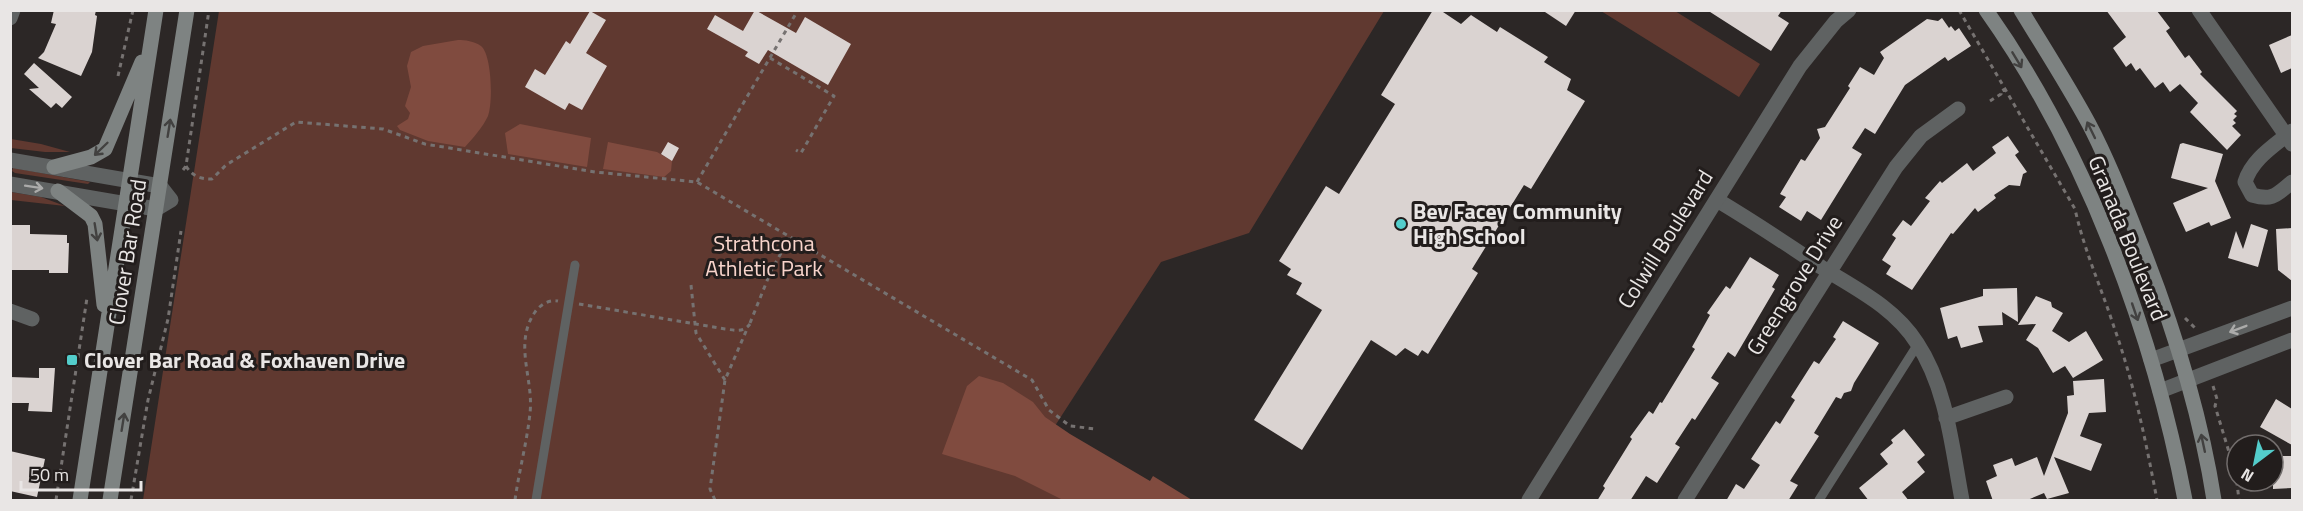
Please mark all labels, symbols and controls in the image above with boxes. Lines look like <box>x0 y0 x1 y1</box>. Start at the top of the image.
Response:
one-way arrow <box>2012 51 2024 68</box>
one-way arrow <box>163 119 174 138</box>
one-way arrow <box>2085 122 2097 140</box>
one-way arrow <box>93 142 108 156</box>
street label: Granada Boulevard <box>2079 150 2177 326</box>
street label: Colwill Boulevard <box>1609 163 1721 315</box>
street label: Clover Bar Road <box>99 177 155 327</box>
one-way arrow <box>24 182 44 193</box>
place label: Bev Facey Community High School <box>1413 194 1622 253</box>
street label: Greengrove Drive <box>1737 208 1851 362</box>
marker: Bev Facey Community High School <box>1394 217 1408 231</box>
one-way arrow <box>90 222 101 241</box>
park label: Strathcona Athletic Park <box>705 226 823 285</box>
one-way arrow <box>2130 302 2141 321</box>
one-way arrow <box>2229 324 2248 335</box>
place label: Clover Bar Road & Foxhaven Drive <box>84 343 405 377</box>
marker: Clover Bar Road & Foxhaven Drive <box>65 353 79 367</box>
one-way arrow <box>118 413 129 432</box>
north arrow <box>2225 433 2285 493</box>
one-way arrow <box>2197 434 2208 453</box>
scale bar <box>21 454 141 492</box>
text: 50 m <box>30 461 69 488</box>
text: N <box>2236 463 2258 489</box>

